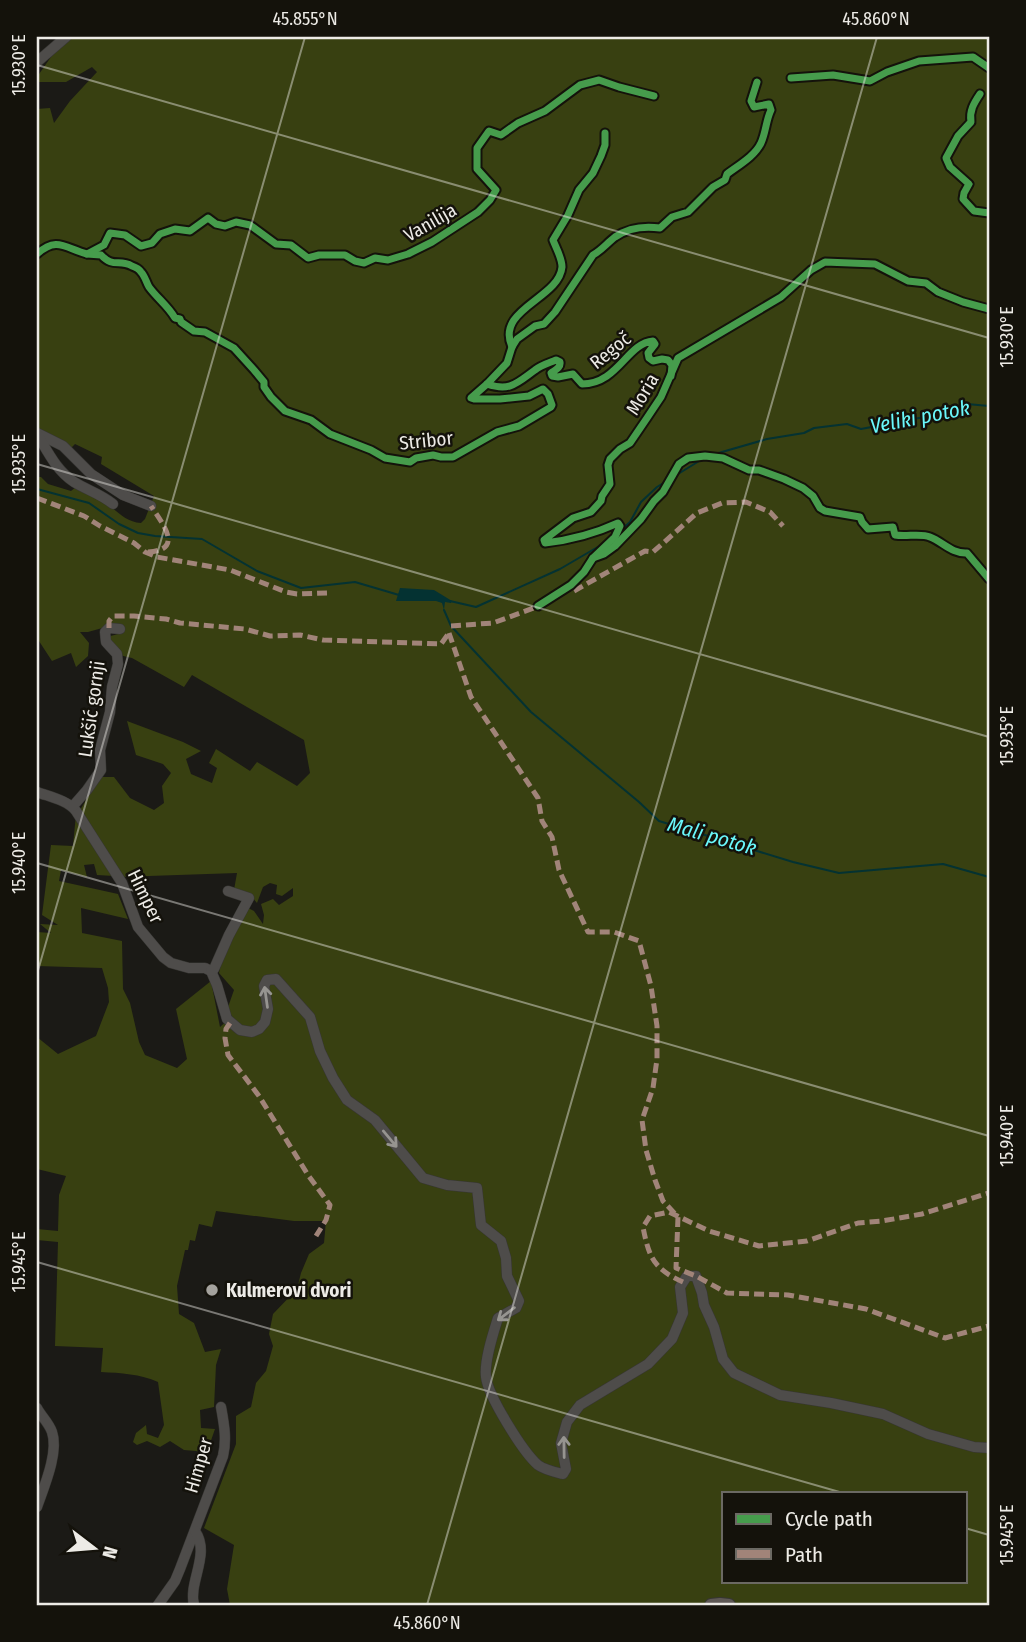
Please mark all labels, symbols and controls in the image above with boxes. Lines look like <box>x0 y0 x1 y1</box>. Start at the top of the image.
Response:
text: 45.855°N <box>272 8 338 30</box>
text: 45.860°N <box>842 8 910 30</box>
text: 15.930°E <box>8 34 30 96</box>
street label: Vanilija <box>400 198 461 247</box>
text: 15.930°E <box>996 306 1018 368</box>
street label: Regoč <box>585 327 636 374</box>
street label: Moria <box>621 369 664 419</box>
water label: Veliki potok <box>868 395 972 439</box>
street label: Stribor <box>398 426 454 455</box>
text: 15.935°E <box>8 434 30 494</box>
street label: Lukšić gornji <box>73 659 110 759</box>
text: 15.935°E <box>996 706 1018 766</box>
water label: Mali potok <box>665 811 759 861</box>
text: 15.940°E <box>8 832 30 894</box>
street label: Himper <box>123 866 169 927</box>
one-way arrow <box>259 986 272 1009</box>
text: 15.940°E <box>996 1105 1018 1167</box>
one-way arrow <box>382 1129 398 1147</box>
text: 15.945°E <box>8 1232 30 1292</box>
place label: Kulmerovi dvori <box>226 1279 351 1302</box>
marker: Kulmerovi dvori <box>204 1282 220 1298</box>
one-way arrow <box>498 1307 516 1322</box>
street label: Himper <box>180 1434 217 1496</box>
one-way arrow <box>557 1436 570 1459</box>
legend <box>722 1492 967 1582</box>
text: 15.945°E <box>996 1505 1018 1565</box>
text: Cycle path <box>785 1506 873 1532</box>
north arrow <box>60 1512 130 1582</box>
text: Path <box>785 1542 823 1568</box>
text: N <box>97 1544 122 1561</box>
text: 45.860°N <box>393 1612 461 1634</box>

